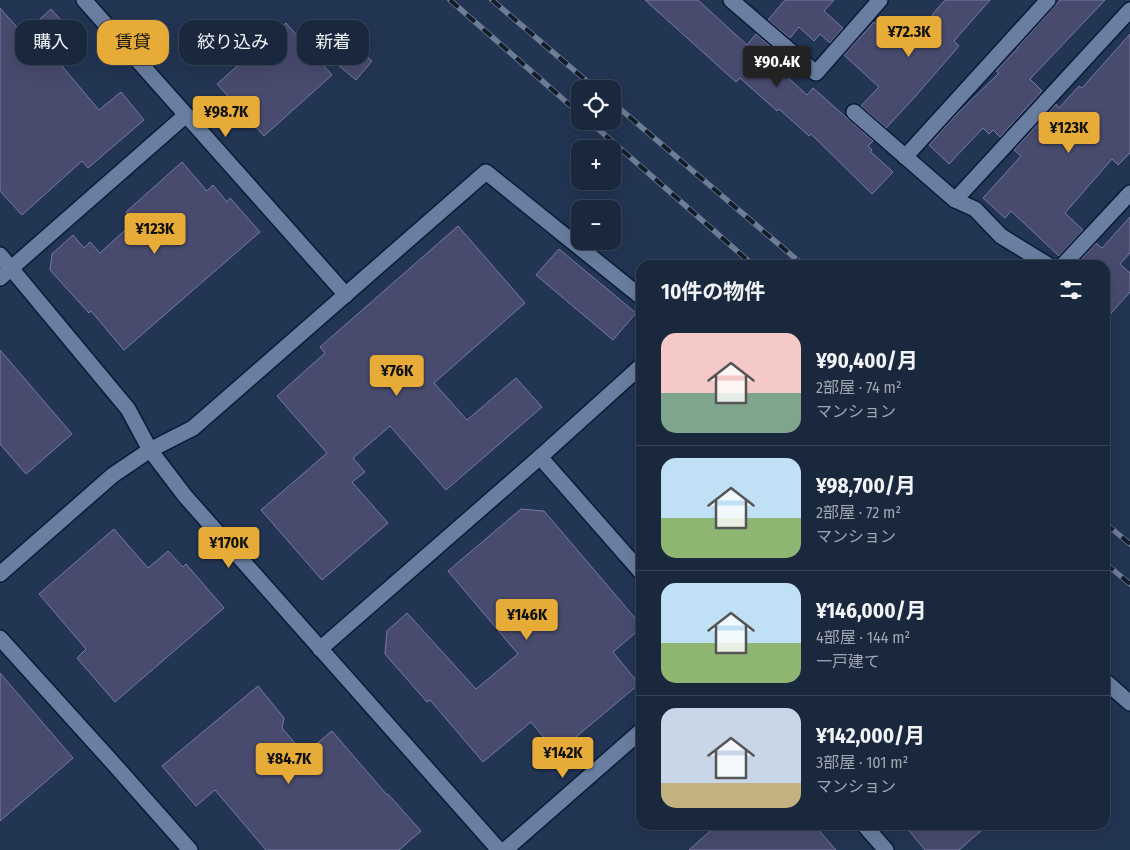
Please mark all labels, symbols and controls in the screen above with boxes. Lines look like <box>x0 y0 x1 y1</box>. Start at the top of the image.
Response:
pin: ¥72.3K <box>868 15 950 58</box>
chip: 購入 <box>15 20 87 65</box>
chip: 賃貸 <box>97 20 169 65</box>
chip: 絞り込み <box>179 20 287 65</box>
chip: 新着 <box>297 20 369 65</box>
text: ¥72.3K <box>887 22 931 41</box>
pin: ¥90.4K <box>736 46 818 88</box>
text: ¥90.4K <box>754 52 800 71</box>
map controls <box>571 80 621 250</box>
button: locate <box>571 80 621 130</box>
pin: ¥98.7K <box>185 96 267 138</box>
text: ¥98.7K <box>204 102 248 121</box>
pin: ¥123K <box>1034 112 1104 154</box>
text: ¥123K <box>1050 118 1088 137</box>
button: + <box>571 140 621 190</box>
button: − <box>571 200 621 250</box>
pin: ¥123K <box>120 212 190 255</box>
text: ¥123K <box>136 219 174 238</box>
icon: filters <box>1057 276 1085 304</box>
text: 10件の物件 <box>661 279 765 305</box>
text: ¥90,400/月 <box>816 348 918 374</box>
icon: home <box>701 353 761 413</box>
pin: ¥76K <box>367 354 427 397</box>
text: ¥76K <box>381 361 413 380</box>
text: 2部屋 · 74 m² <box>816 378 901 397</box>
text: マンション <box>816 402 896 421</box>
text: ¥98,700/月 <box>816 473 916 499</box>
icon: home <box>701 478 761 538</box>
text: 2部屋 · 72 m² <box>816 503 901 522</box>
pin: ¥170K <box>194 526 264 569</box>
text: マンション <box>816 527 896 546</box>
text: ¥170K <box>209 533 249 552</box>
pin: ¥146K <box>492 598 562 641</box>
text: ¥146,000/月 <box>816 598 927 624</box>
icon: home <box>701 603 761 663</box>
text: ¥146K <box>507 605 547 624</box>
text: 4部屋 · 144 m² <box>816 628 910 647</box>
text: 一戸建て <box>816 652 880 671</box>
text: ¥142,000/月 <box>816 723 925 749</box>
icon: home <box>701 728 761 788</box>
pin: ¥142K <box>528 736 598 779</box>
pin: ¥84.7K <box>248 742 330 785</box>
text: ¥142K <box>543 743 583 762</box>
text: ¥84.7K <box>267 749 311 768</box>
text: 3部屋 · 101 m² <box>816 753 908 772</box>
text: マンション <box>816 777 896 796</box>

